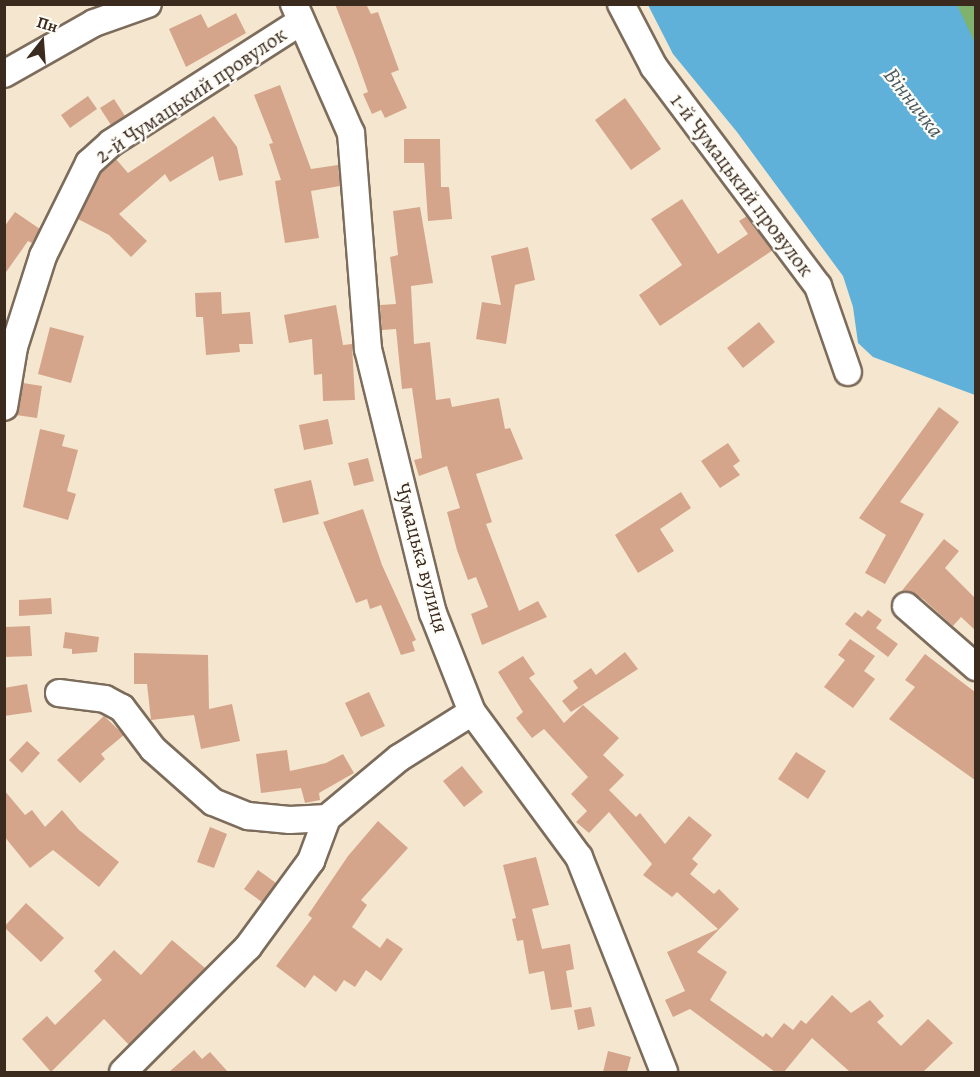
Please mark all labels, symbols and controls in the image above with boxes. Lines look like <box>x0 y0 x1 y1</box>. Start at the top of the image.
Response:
text: Пн <box>34 11 60 38</box>
north arrow <box>12 12 72 72</box>
street label: 2-й Чумацький провулок <box>91 22 291 168</box>
water label: Вінничка <box>877 63 949 143</box>
street label: 1-й Чумацький провулок <box>665 89 819 281</box>
street label: Чумацька вулиця <box>390 480 454 636</box>

